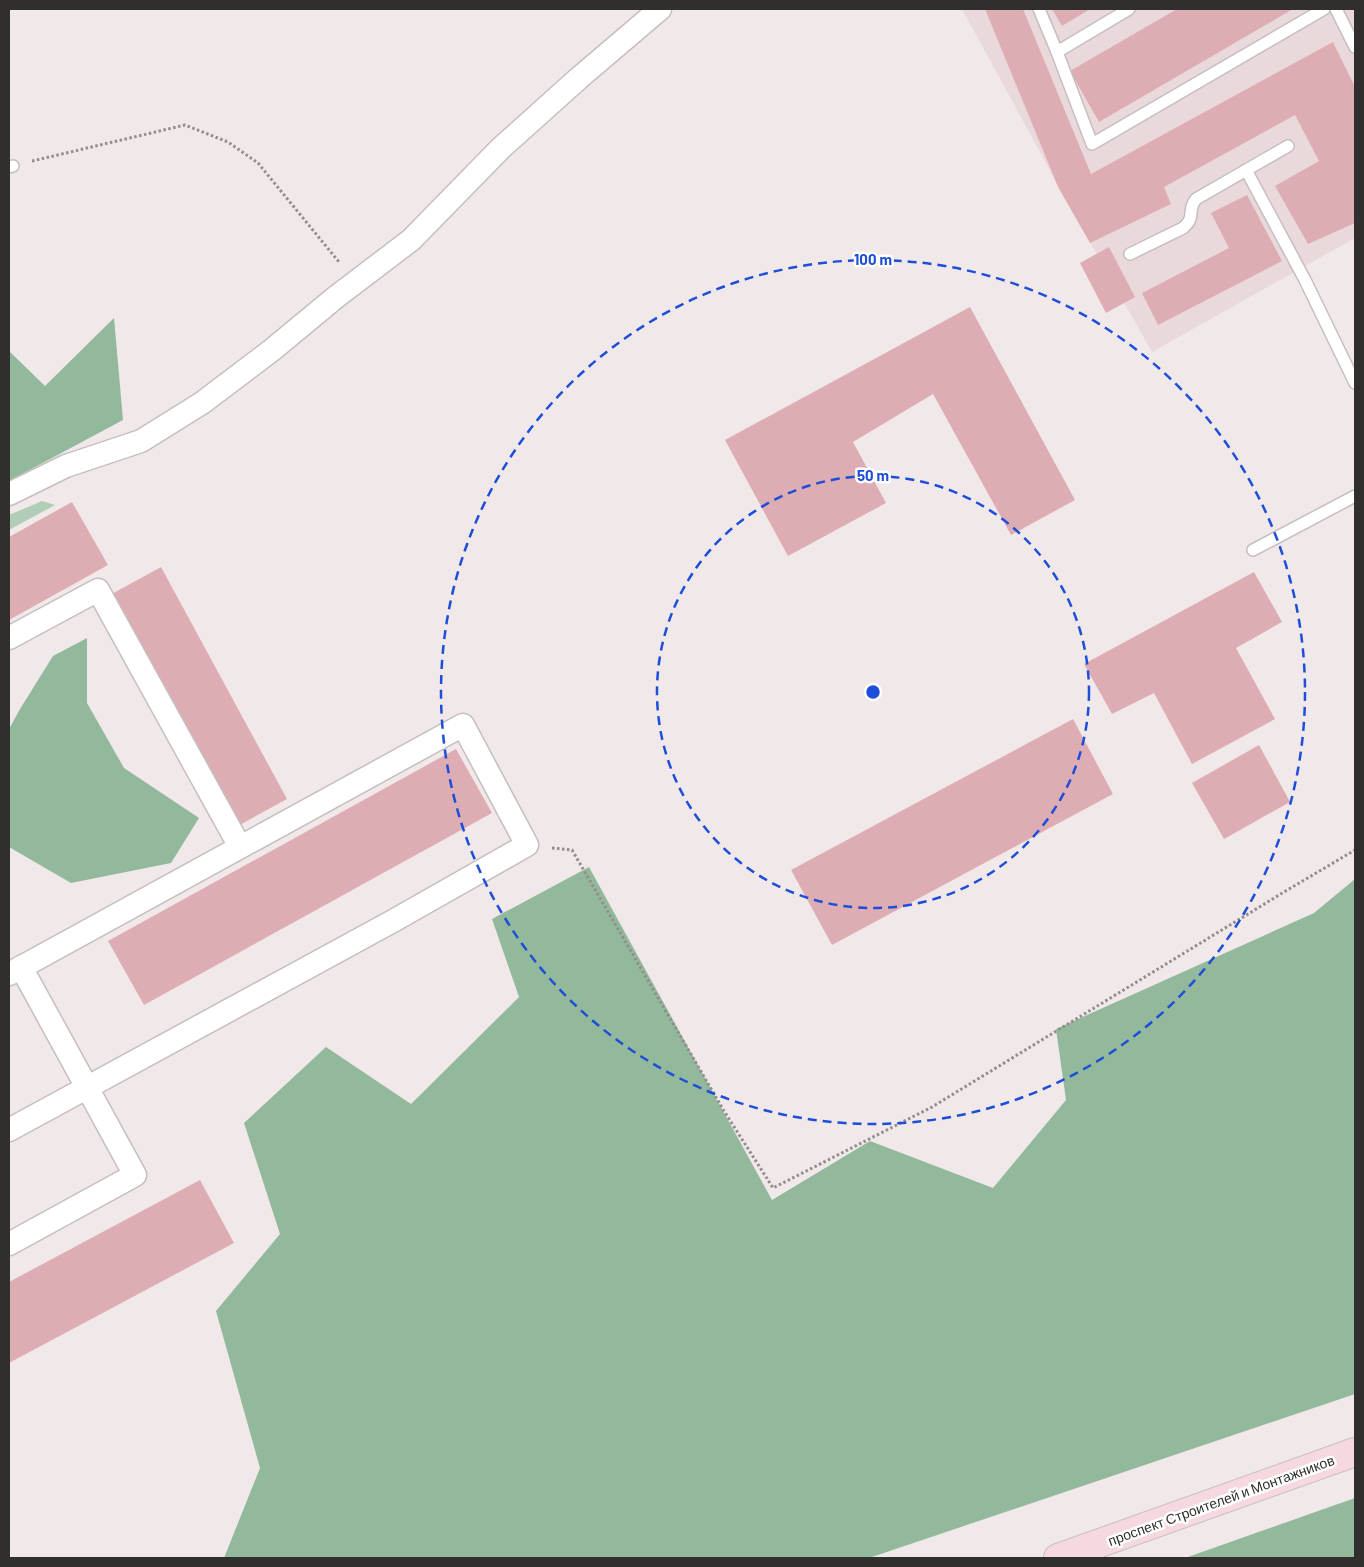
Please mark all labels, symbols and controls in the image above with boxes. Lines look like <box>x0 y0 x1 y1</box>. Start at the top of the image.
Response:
text: 100 m <box>854 250 892 268</box>
text: 50 m <box>857 466 889 484</box>
centre of rings <box>864 683 882 701</box>
street label: проспект Строителей и Монтажников <box>1106 1451 1336 1549</box>

